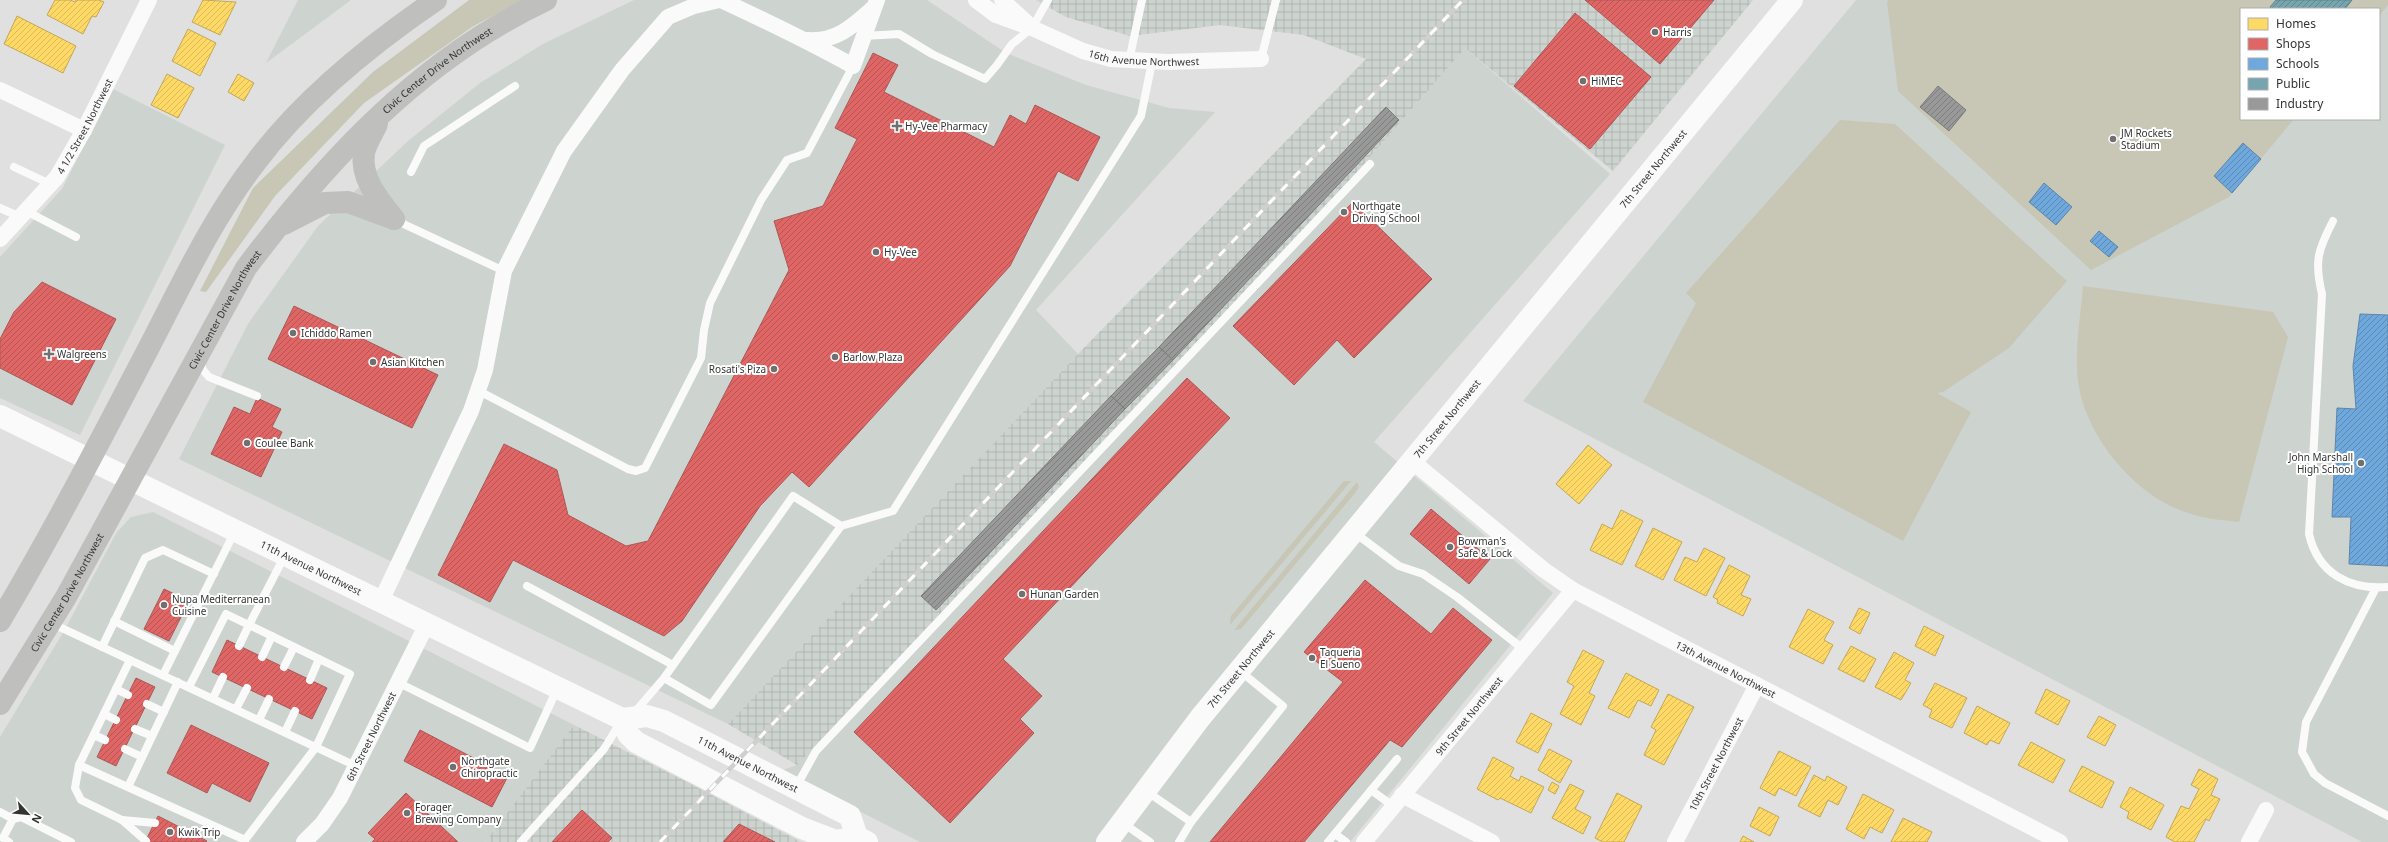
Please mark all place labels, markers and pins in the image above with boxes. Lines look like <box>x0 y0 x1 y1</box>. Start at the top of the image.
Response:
place label: Harris <box>1663 25 1692 39</box>
marker: Harris <box>1650 27 1660 37</box>
place label: HiMEC <box>1591 74 1623 88</box>
marker: HiMEC <box>1578 76 1588 86</box>
place label: Hy-Vee Pharmacy <box>905 119 988 133</box>
marker: Hy-Vee Pharmacy <box>892 121 902 131</box>
place label: JM Rockets Stadium <box>2120 126 2172 152</box>
marker: JM Rockets Stadium <box>2108 134 2118 144</box>
place label: Northgate Driving School <box>1352 199 1420 225</box>
marker: Northgate Driving School <box>1339 207 1349 217</box>
place label: Hy-Vee <box>884 245 917 259</box>
marker: Hy-Vee <box>871 247 881 257</box>
place label: Ichiddo Ramen <box>301 326 372 340</box>
marker: Ichiddo Ramen <box>288 328 298 338</box>
place label: Walgreens <box>57 347 107 361</box>
marker: Walgreens <box>44 349 54 359</box>
place label: Barlow Plaza <box>843 350 903 364</box>
marker: Barlow Plaza <box>830 352 840 362</box>
place label: Asian Kitchen <box>381 355 444 369</box>
marker: Asian Kitchen <box>368 357 378 367</box>
place label: Rosati's Piza <box>709 362 766 376</box>
marker: Rosati's Piza <box>769 364 779 374</box>
place label: Coulee Bank <box>255 436 314 450</box>
marker: Coulee Bank <box>242 438 252 448</box>
place label: John Marshall High School <box>2288 450 2353 476</box>
marker: John Marshall High School <box>2356 458 2366 468</box>
place label: Bowman's Safe & Lock <box>1458 534 1513 560</box>
marker: Bowman's Safe & Lock <box>1445 542 1455 552</box>
place label: Hunan Garden <box>1030 587 1099 601</box>
marker: Hunan Garden <box>1017 589 1027 599</box>
place label: Nupa Mediterranean Cuisine <box>172 592 270 618</box>
marker: Nupa Mediterranean Cuisine <box>159 600 169 610</box>
place label: Taqueria El Sueno <box>1320 645 1361 671</box>
marker: Taqueria El Sueno <box>1307 653 1317 663</box>
place label: Northgate Chiropractic <box>461 754 518 780</box>
marker: Northgate Chiropractic <box>448 762 458 772</box>
place label: Forager Brewing Company <box>415 800 502 826</box>
marker: Forager Brewing Company <box>402 808 412 818</box>
place label: Kwik Trip <box>178 825 221 839</box>
marker: Kwik Trip <box>165 827 175 837</box>

